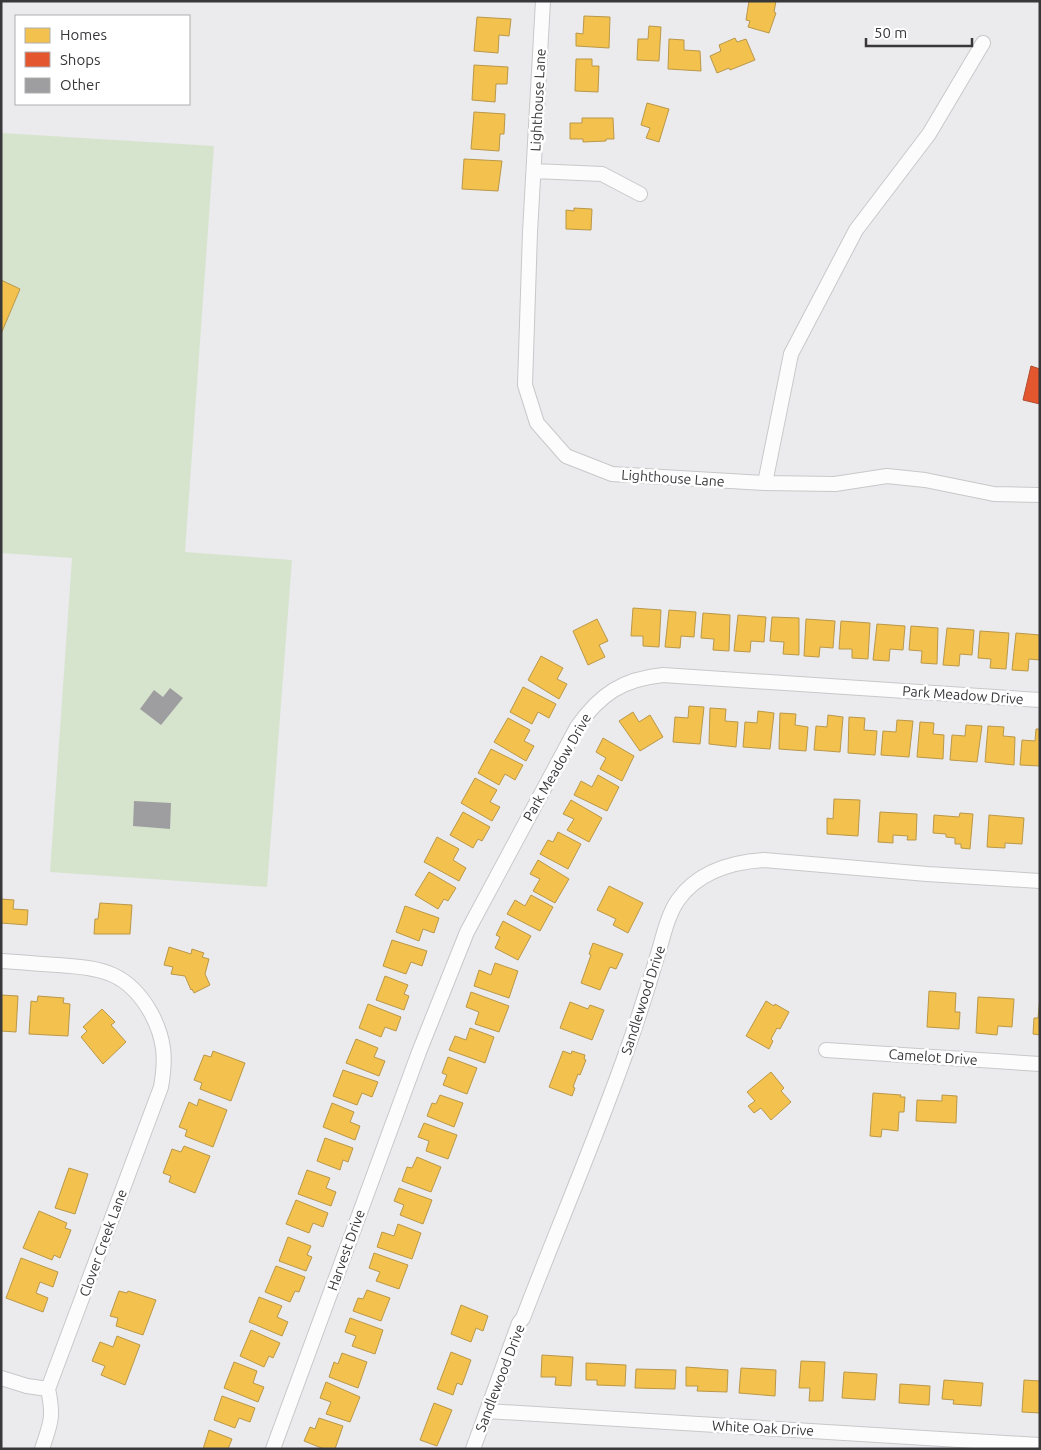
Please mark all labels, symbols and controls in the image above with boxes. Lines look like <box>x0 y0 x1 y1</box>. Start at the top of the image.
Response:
legend <box>15 15 190 105</box>
scale bar <box>866 15 972 47</box>
text: 50 m <box>874 24 907 41</box>
text: Homes <box>60 26 107 43</box>
street label: Lighthouse Lane <box>527 48 549 152</box>
text: Shops <box>60 51 101 68</box>
text: Other <box>60 76 100 93</box>
street label: Lighthouse Lane <box>621 466 725 490</box>
street label: Park Meadow Drive <box>902 683 1024 707</box>
street label: Park Meadow Drive <box>520 710 594 824</box>
street label: Sandlewood Drive <box>618 943 668 1057</box>
street label: Camelot Drive <box>888 1046 978 1068</box>
street label: Clover Creek Lane <box>76 1187 130 1299</box>
street label: Harvest Drive <box>324 1207 368 1293</box>
street label: Sandlewood Drive <box>472 1322 528 1434</box>
street label: White Oak Drive <box>712 1417 814 1439</box>

